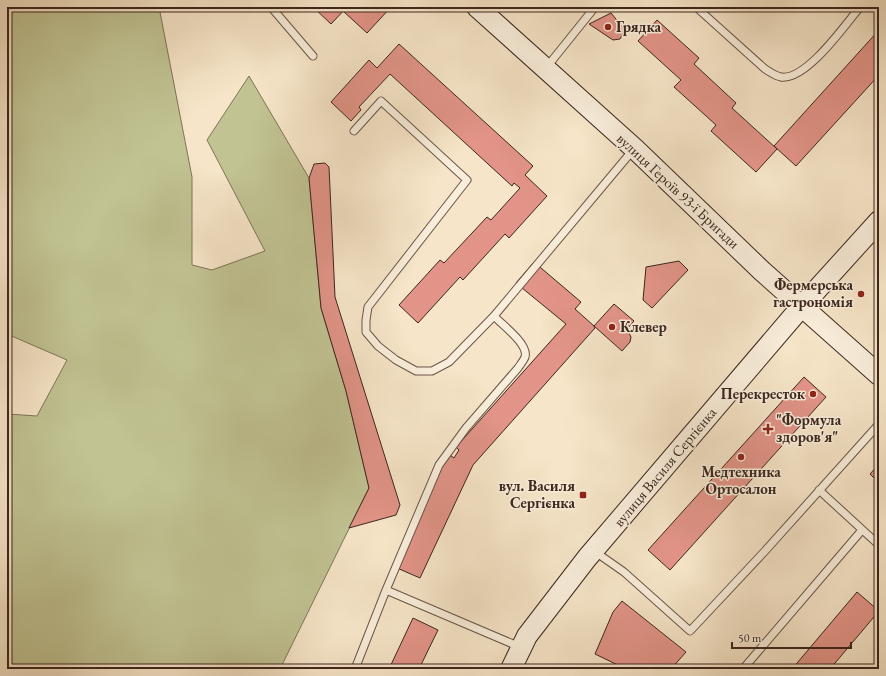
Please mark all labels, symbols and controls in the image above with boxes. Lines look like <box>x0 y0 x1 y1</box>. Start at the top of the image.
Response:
place label: Грядка <box>616 17 662 36</box>
marker: Грядка <box>603 22 613 32</box>
street label: вулиця Героїв 93-ї Бригади <box>613 129 744 253</box>
place label: Фермерська гастрономія <box>773 275 853 311</box>
marker: Фермерська гастрономія <box>856 289 866 299</box>
place label: Клевер <box>620 317 667 336</box>
marker: Клевер <box>607 322 617 332</box>
place label: Перекресток <box>721 384 806 403</box>
marker: Перекресток <box>808 389 818 399</box>
street label: вулиця Василя Сергієнка <box>609 403 720 530</box>
place label: "Формула здоров'я" <box>776 410 842 446</box>
marker: "Формула здоров'я" <box>763 424 773 434</box>
marker: Медтехника Ортосалон <box>736 452 746 462</box>
place label: Медтехника Ортосалон <box>701 462 781 498</box>
place label: вул. Василя Сергієнка <box>499 476 575 512</box>
marker: вул. Василя Сергієнка <box>578 490 588 500</box>
scale bar <box>732 624 851 650</box>
text: 50 m <box>738 630 762 646</box>

